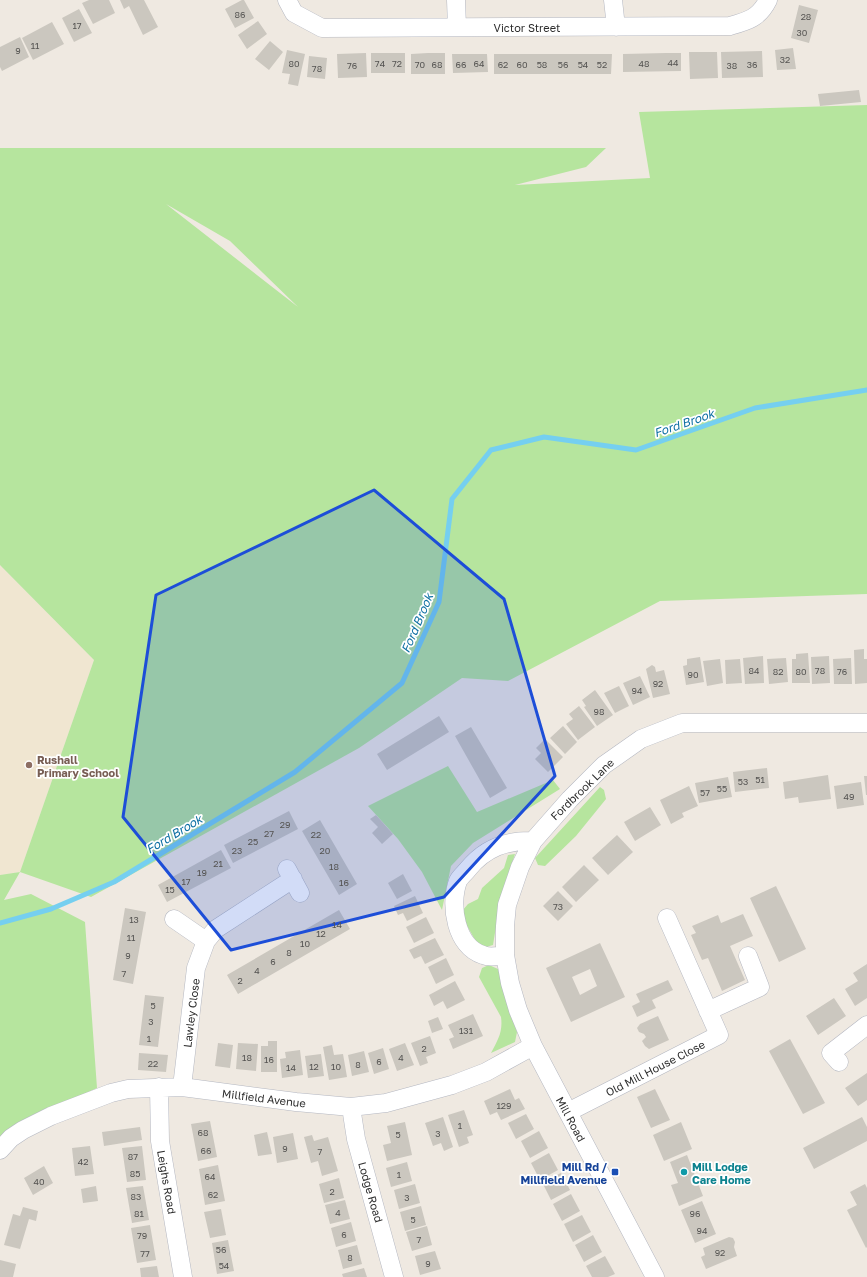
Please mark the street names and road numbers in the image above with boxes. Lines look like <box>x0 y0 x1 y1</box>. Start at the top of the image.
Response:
street label: Victor Street <box>494 21 560 34</box>
street label: Fordbrook Lane <box>548 756 616 822</box>
street label: Lawley Close <box>180 978 202 1048</box>
street label: Old Mill House Close <box>603 1037 707 1099</box>
street label: Millfield Avenue <box>221 1086 307 1110</box>
street label: Mill Road <box>554 1094 588 1144</box>
street label: Leighs Road <box>155 1149 179 1215</box>
street label: Lodge Road <box>356 1160 386 1224</box>

